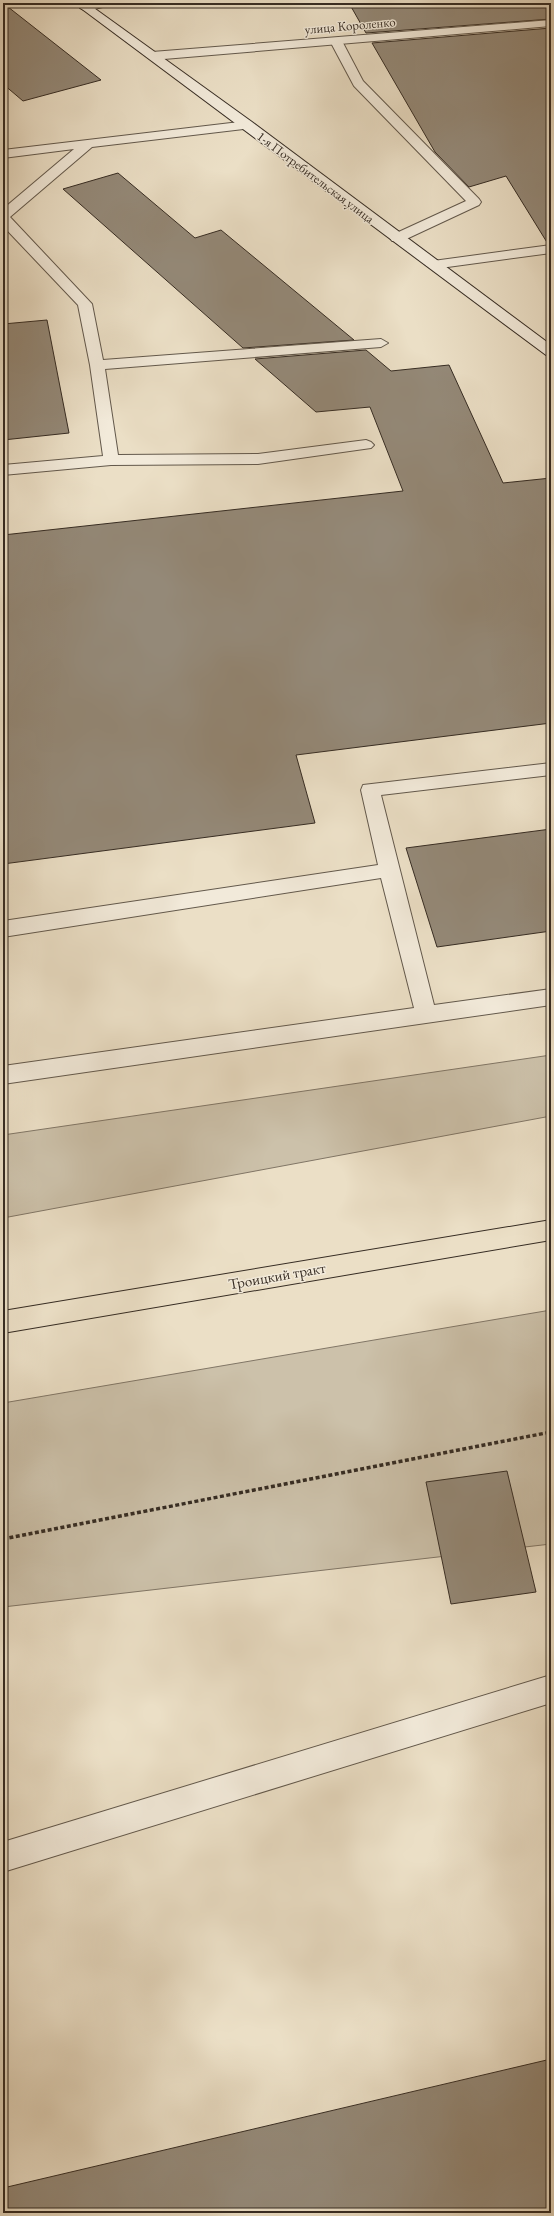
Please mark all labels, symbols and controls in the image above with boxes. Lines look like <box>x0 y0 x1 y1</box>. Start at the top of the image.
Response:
street label: улица Короленко <box>304 13 396 38</box>
street label: 1-я Потребительская улица <box>254 128 378 228</box>
street label: Троицкий тракт <box>227 1258 327 1293</box>

